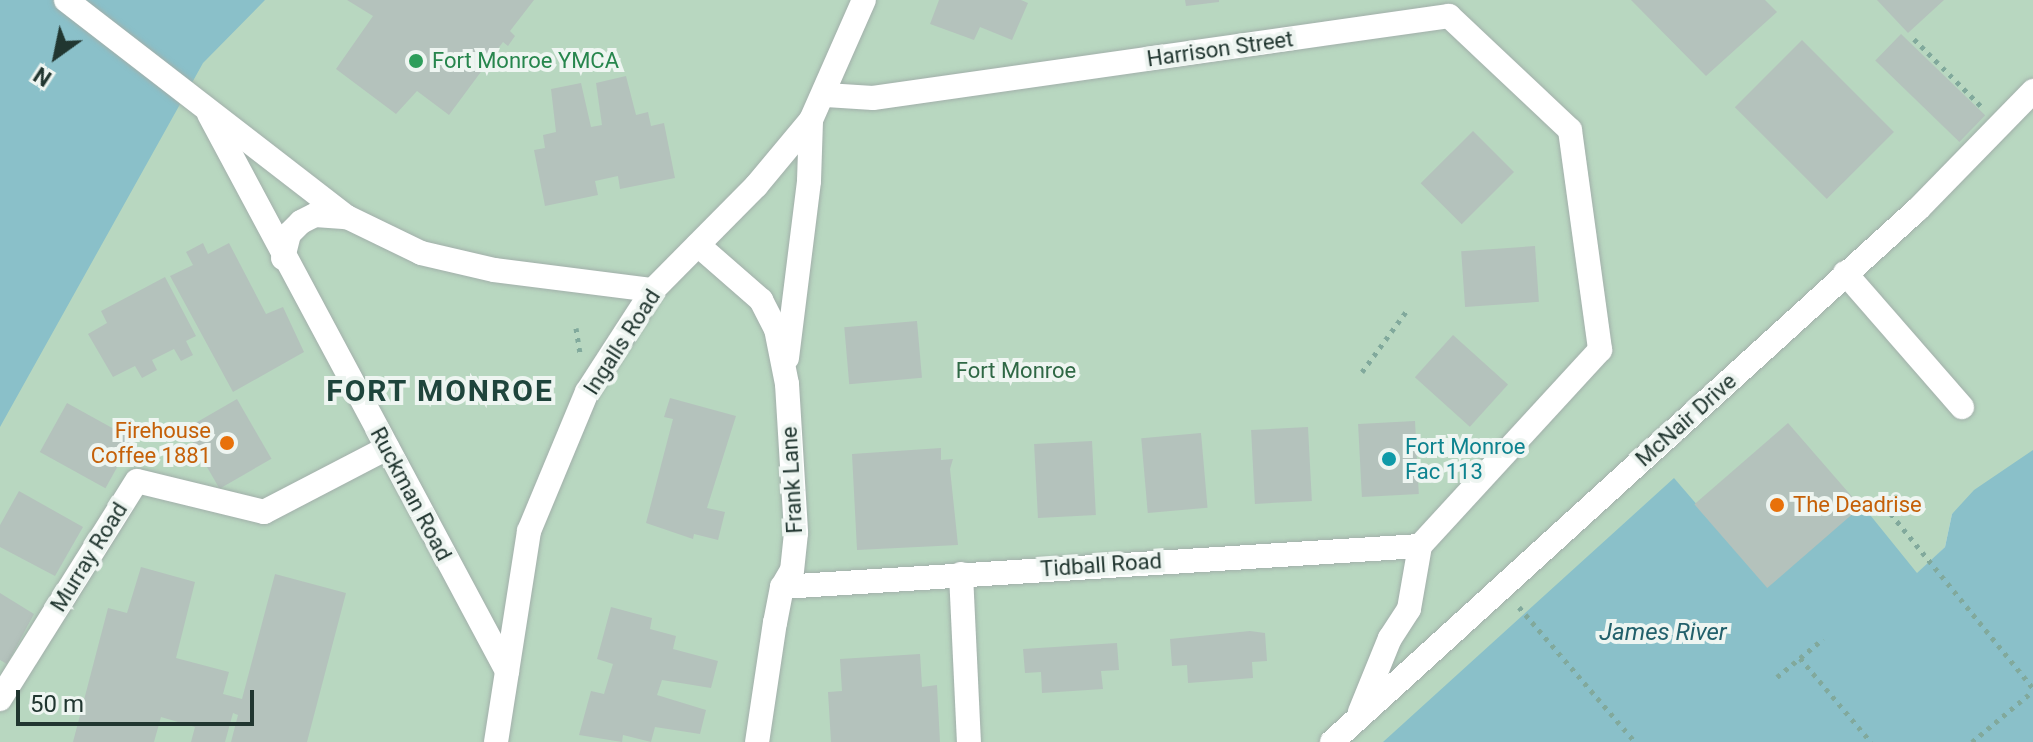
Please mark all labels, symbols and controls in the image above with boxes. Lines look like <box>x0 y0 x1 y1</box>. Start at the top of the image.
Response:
north arrow <box>16 16 96 96</box>
street label: Harrison Street <box>1145 26 1295 72</box>
place label: Fort Monroe YMCA <box>432 48 619 74</box>
marker: Fort Monroe YMCA <box>407 52 425 70</box>
text: N <box>29 62 56 91</box>
street label: Ingalls Road <box>578 284 666 400</box>
park label: Fort Monroe <box>956 358 1076 384</box>
street label: McNair Drive <box>1630 368 1742 472</box>
district label: FORT MONROE <box>326 373 554 409</box>
place label: Firehouse Coffee 1881 <box>91 417 211 468</box>
street label: Ruckman Road <box>365 423 457 565</box>
street label: Frank Lane <box>776 426 808 534</box>
place label: Fort Monroe Fac 113 <box>1405 433 1525 484</box>
marker: Firehouse Coffee 1881 <box>218 434 236 452</box>
marker: Fort Monroe Fac 113 <box>1380 450 1398 468</box>
place label: The Deadrise <box>1793 492 1922 518</box>
marker: The Deadrise <box>1768 496 1786 514</box>
street label: Murray Road <box>45 497 133 617</box>
street label: Tidball Road <box>1039 548 1163 582</box>
water label: James River <box>1599 619 1727 647</box>
scale bar <box>20 674 258 724</box>
text: 50 m <box>30 690 84 718</box>

